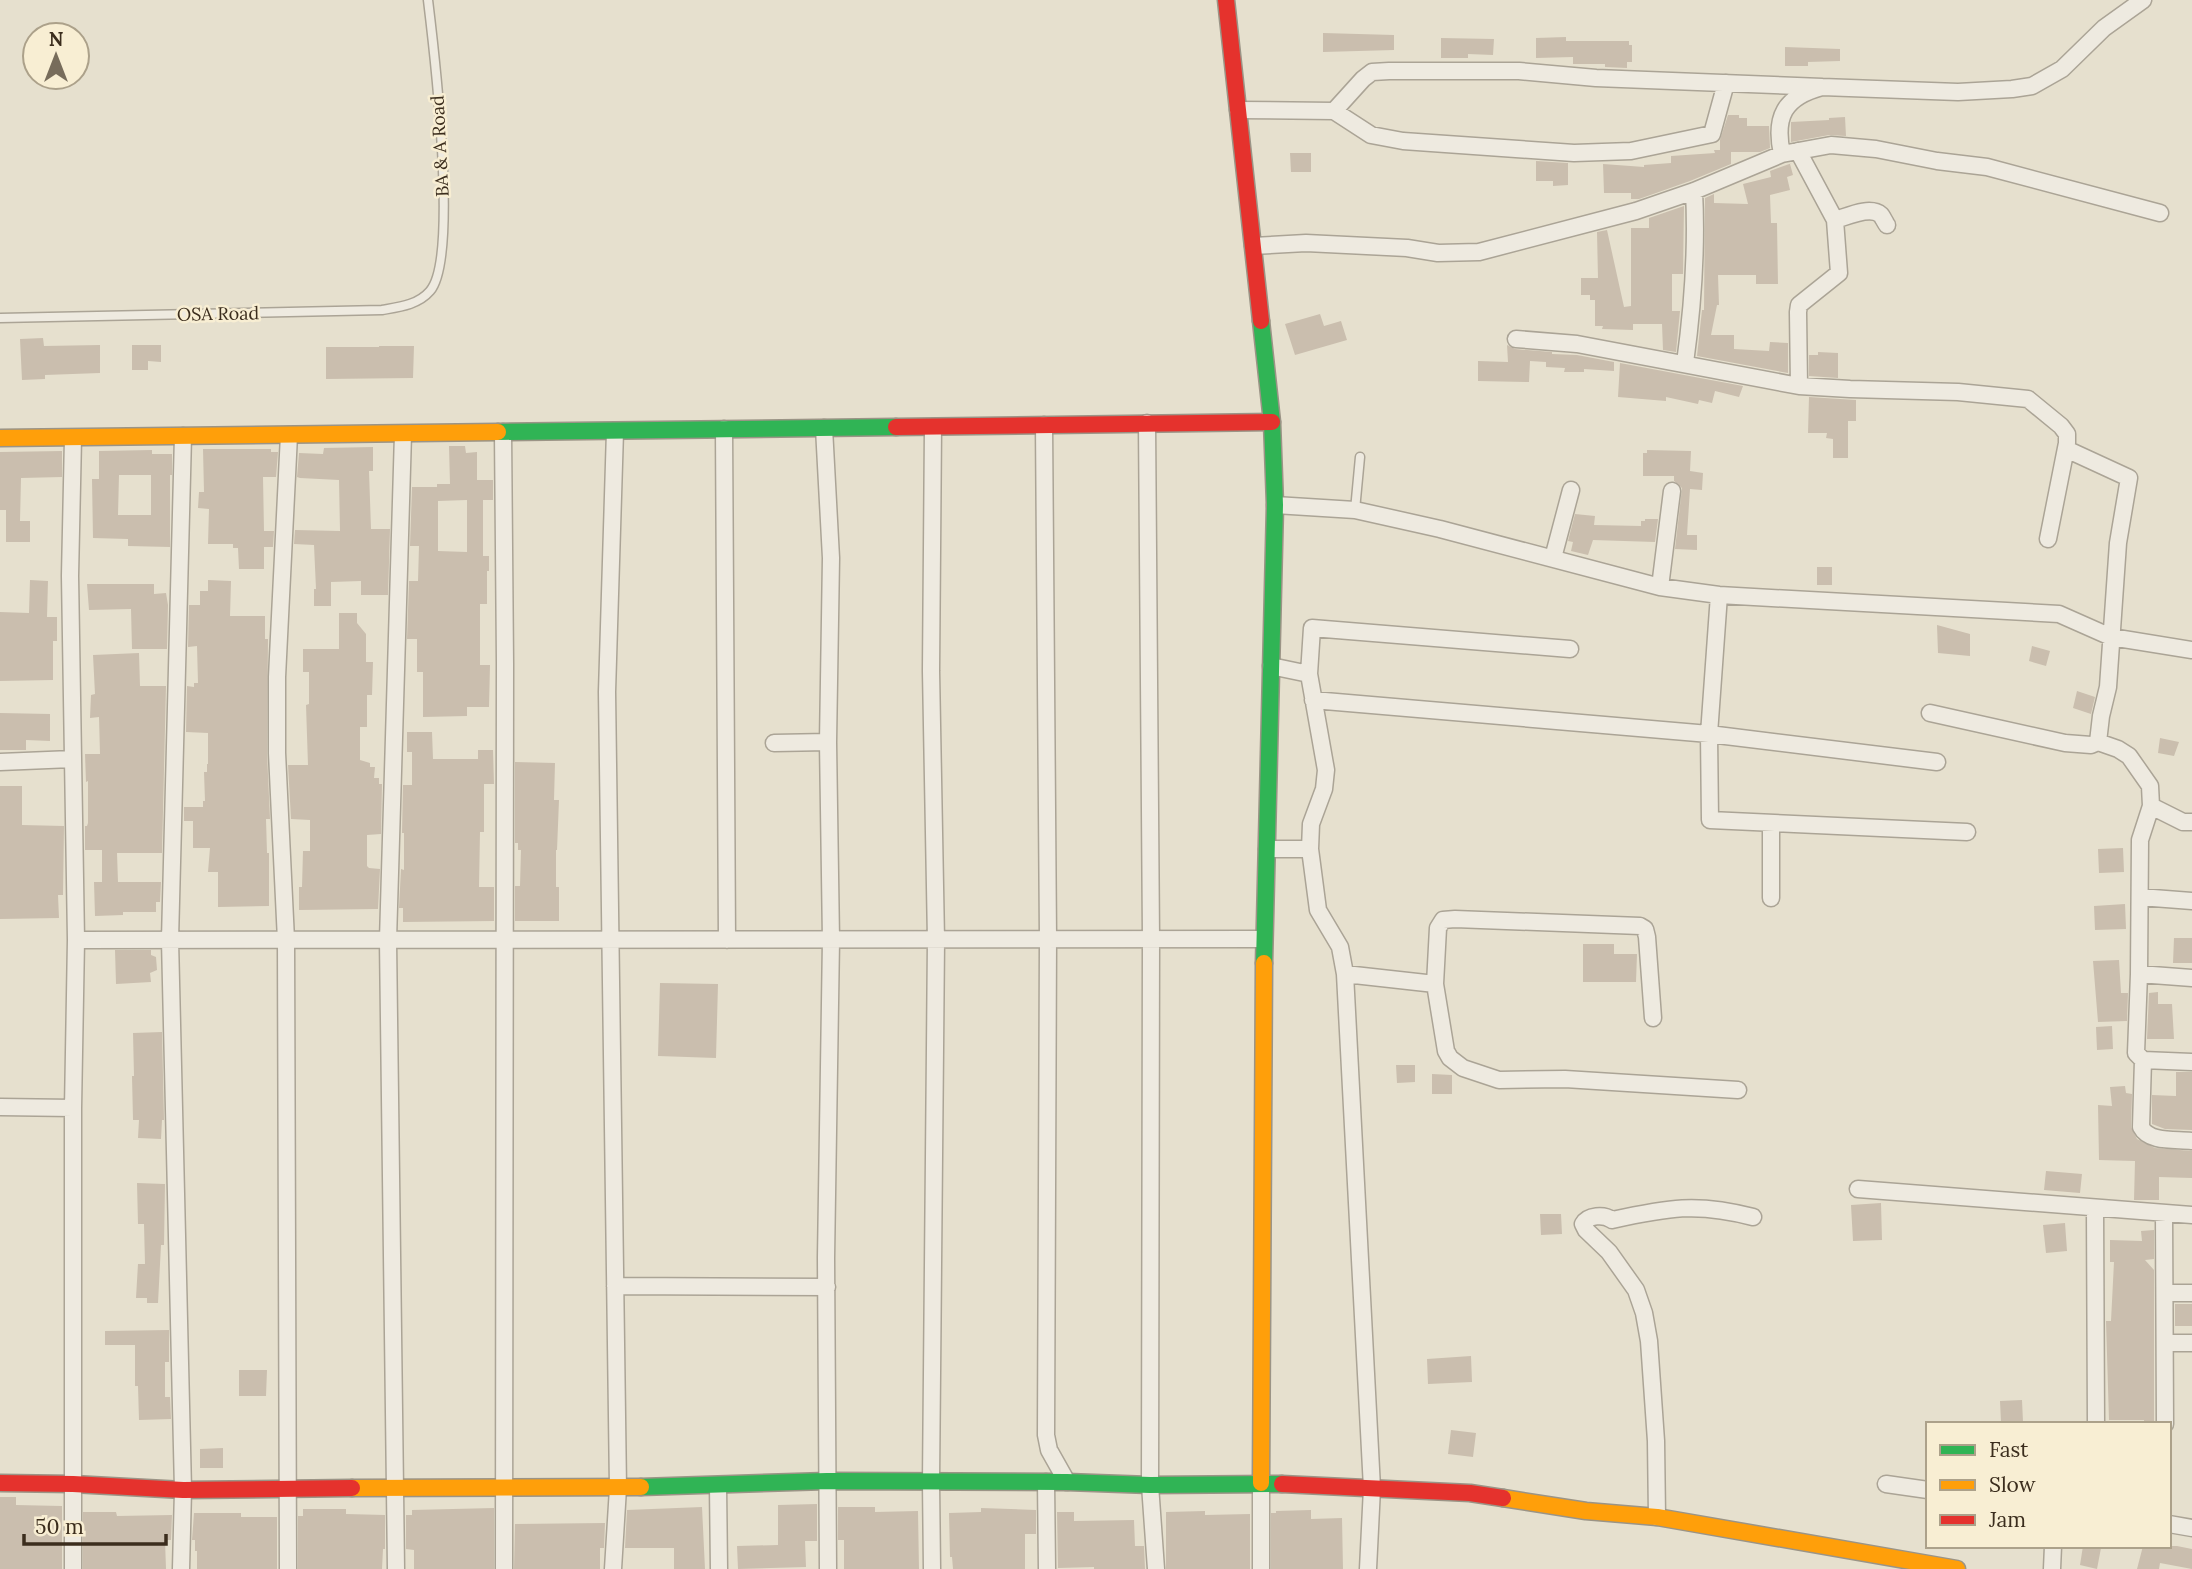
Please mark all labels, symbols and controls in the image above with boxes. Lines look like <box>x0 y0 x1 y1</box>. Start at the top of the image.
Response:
north arrow <box>21 21 91 91</box>
text: N <box>49 27 64 51</box>
street label: BA & A Road <box>425 94 454 197</box>
street label: OSA Road <box>177 301 260 326</box>
legend <box>1926 1422 2171 1548</box>
text: Fast <box>1989 1436 2029 1463</box>
text: Slow <box>1989 1471 2036 1498</box>
scale bar <box>24 1502 166 1546</box>
text: Jam <box>1988 1506 2026 1533</box>
text: 50 m <box>35 1513 84 1540</box>

